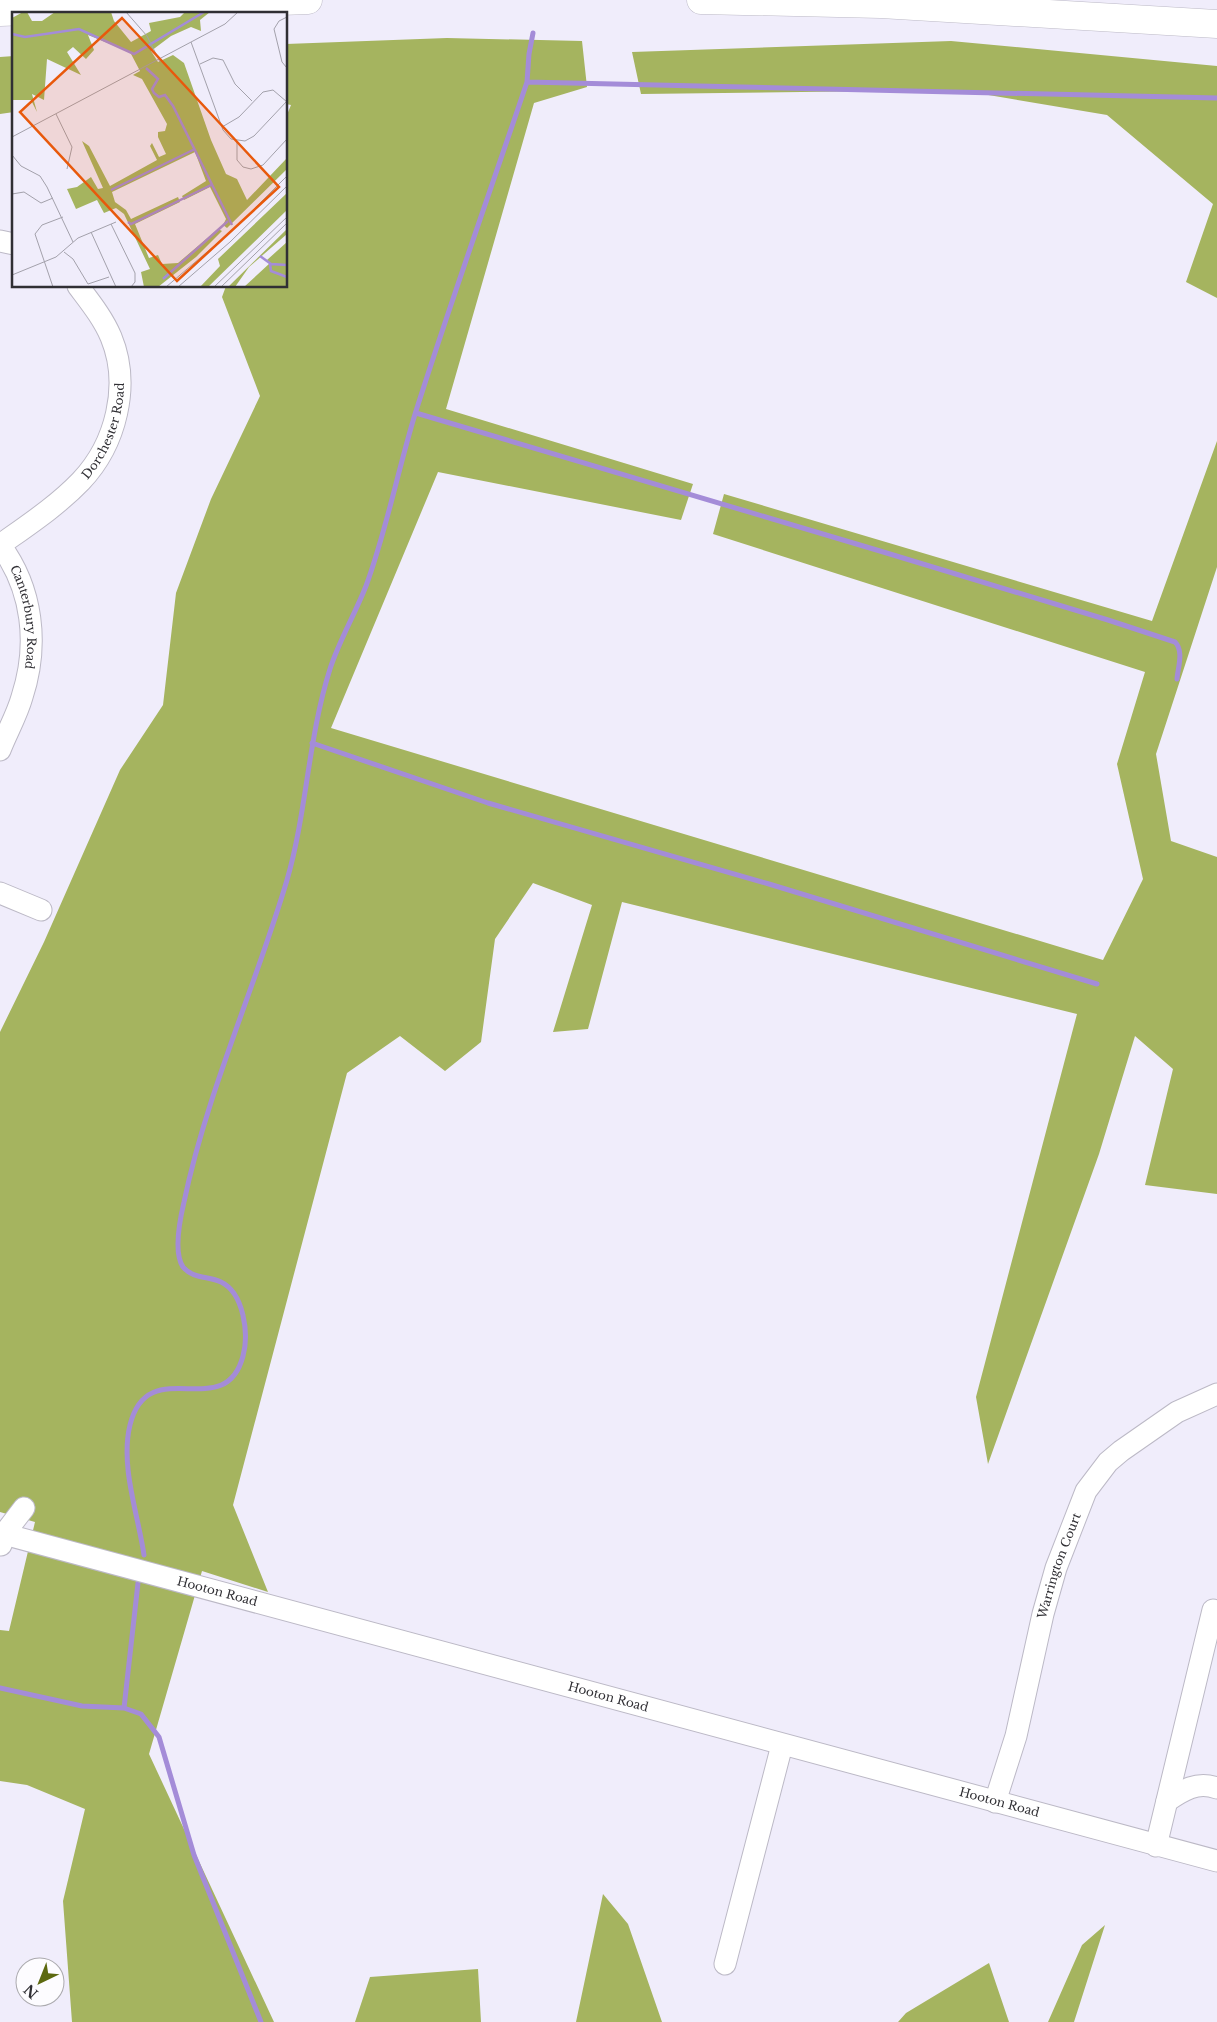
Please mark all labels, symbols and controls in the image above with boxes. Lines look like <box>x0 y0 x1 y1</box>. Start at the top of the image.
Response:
inset map <box>12 12 288 288</box>
street label: Dorchester Road <box>78 382 127 482</box>
street label: Canterbury Road <box>7 563 39 670</box>
street label: Warrington Court <box>1034 1510 1084 1621</box>
street label: Hooton Road <box>176 1573 259 1609</box>
street label: Hooton Road <box>567 1678 650 1714</box>
street label: Hooton Road <box>958 1784 1041 1820</box>
north arrow <box>15 1957 65 2007</box>
text: N <box>20 1980 42 2003</box>

